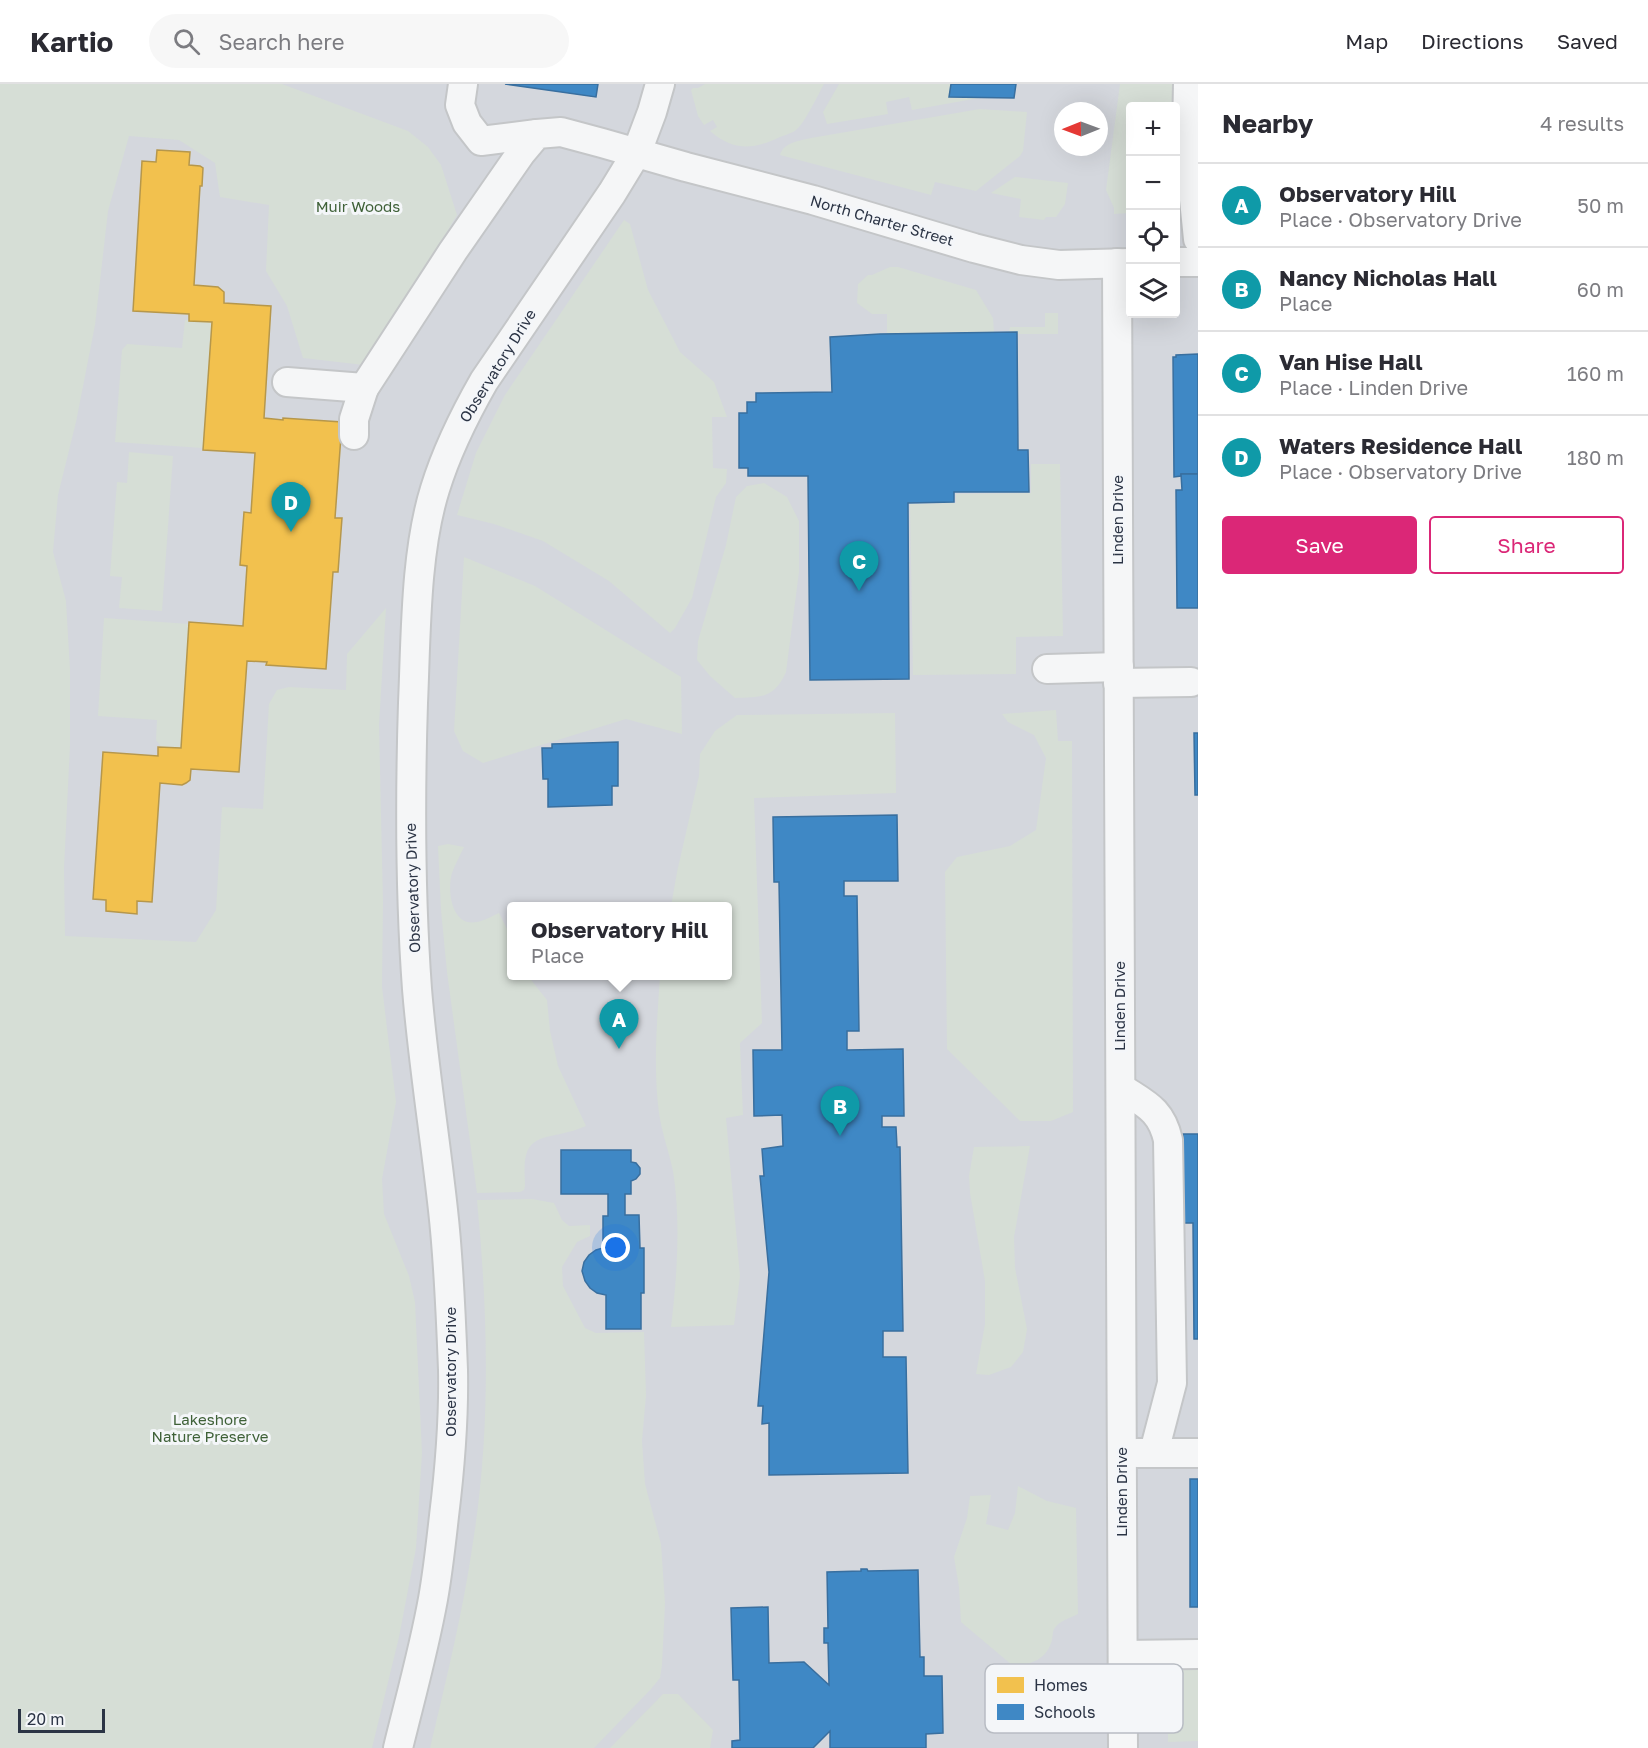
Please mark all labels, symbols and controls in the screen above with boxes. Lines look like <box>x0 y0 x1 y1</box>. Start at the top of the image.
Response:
search box <box>149 14 569 68</box>
text: Kartio <box>30 25 113 58</box>
icon: search <box>170 25 203 58</box>
text: Search here <box>218 28 344 55</box>
text: Map <box>1345 28 1388 54</box>
text: Directions <box>1421 28 1524 54</box>
text: Saved <box>1557 28 1618 54</box>
north arrow <box>1054 102 1108 156</box>
map controls <box>1126 102 1180 318</box>
button: + <box>1126 102 1180 156</box>
text: Nearby <box>1222 108 1313 139</box>
text: 4 results <box>1540 111 1624 135</box>
button: − <box>1126 156 1180 210</box>
text: Observatory Hill <box>1279 180 1456 207</box>
street label: North Charter Street <box>809 191 956 249</box>
text: A <box>1234 193 1249 217</box>
text: 50 m <box>1577 193 1624 217</box>
park label: Muir Woods <box>316 197 400 215</box>
text: Place · Observatory Drive <box>1279 207 1522 231</box>
button: locate <box>1126 210 1180 264</box>
button: layers <box>1126 264 1180 318</box>
text: Nancy Nicholas Hall <box>1279 264 1497 291</box>
text: B <box>1234 277 1249 301</box>
text: 60 m <box>1577 277 1624 301</box>
text: Place <box>1279 291 1332 315</box>
street label: Observatory Drive <box>455 305 539 425</box>
text: Van Hise Hall <box>1279 348 1423 375</box>
text: C <box>1234 361 1249 385</box>
text: 160 m <box>1567 361 1624 385</box>
text: Place · Linden Drive <box>1279 375 1468 399</box>
text: Waters Residence Hall <box>1279 432 1522 459</box>
text: D <box>1234 445 1249 469</box>
text: 180 m <box>1567 445 1624 469</box>
text: Place · Observatory Drive <box>1279 459 1522 483</box>
street label: Linden Drive <box>1108 475 1126 565</box>
pin: D <box>272 482 310 532</box>
button: Save <box>1222 516 1417 574</box>
button: Share <box>1429 516 1624 574</box>
pin: C <box>840 542 878 591</box>
street label: Observatory Drive <box>401 822 423 953</box>
popup <box>507 902 732 980</box>
text: Observatory Hill <box>531 916 708 943</box>
text: Place <box>531 943 584 967</box>
street label: Linden Drive <box>1110 961 1128 1051</box>
pin: A <box>600 1000 638 1049</box>
pin: B <box>820 1086 860 1136</box>
your location <box>601 1233 630 1262</box>
street label: Observatory Drive <box>441 1307 459 1437</box>
park label: Lakeshore Nature Preserve <box>152 1410 269 1445</box>
street label: Linden Drive <box>1112 1447 1130 1537</box>
legend <box>985 1664 1183 1733</box>
text: Homes <box>1034 1675 1088 1695</box>
text: Schools <box>1034 1702 1096 1722</box>
scale bar <box>18 1706 105 1734</box>
text: 20 m <box>27 1709 64 1729</box>

